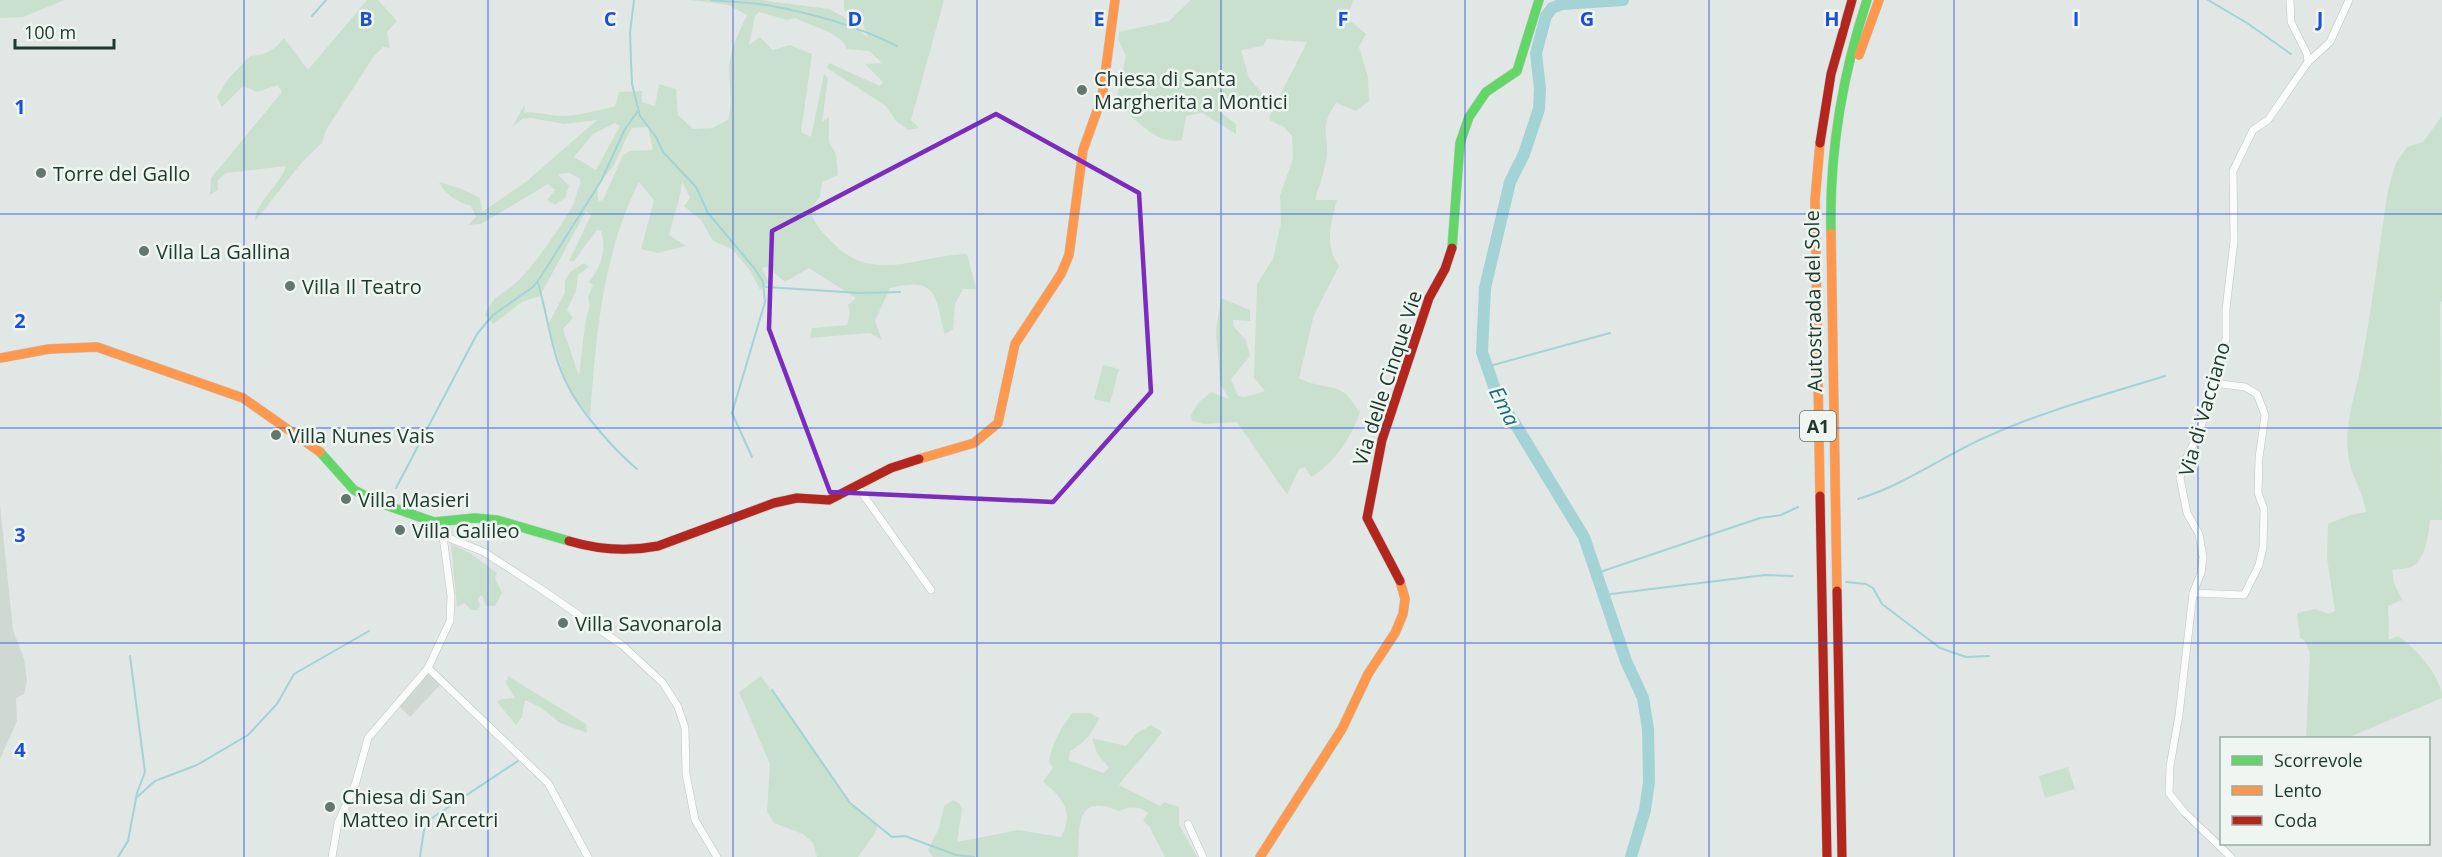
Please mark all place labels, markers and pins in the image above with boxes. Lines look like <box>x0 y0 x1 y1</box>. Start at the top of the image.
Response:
place label: Chiesa di Santa Margherita a Montici <box>1094 65 1288 115</box>
marker: Chiesa di Santa Margherita a Montici <box>1075 83 1089 97</box>
place label: Torre del Gallo <box>53 160 190 187</box>
marker: Torre del Gallo <box>34 166 48 180</box>
place label: Villa La Gallina <box>156 238 290 265</box>
marker: Villa La Gallina <box>137 244 151 258</box>
place label: Villa Il Teatro <box>302 273 422 300</box>
marker: Villa Il Teatro <box>283 279 297 293</box>
place label: Villa Nunes Vais <box>288 422 435 449</box>
marker: Villa Nunes Vais <box>269 428 283 442</box>
place label: Villa Masieri <box>358 486 470 513</box>
marker: Villa Masieri <box>339 492 353 506</box>
place label: Villa Galileo <box>412 517 519 544</box>
marker: Villa Galileo <box>393 523 407 537</box>
place label: Villa Savonarola <box>575 610 722 637</box>
marker: Villa Savonarola <box>556 616 570 630</box>
place label: Chiesa di San Matteo in Arcetri <box>342 783 498 833</box>
marker: Chiesa di San Matteo in Arcetri <box>323 800 337 814</box>

